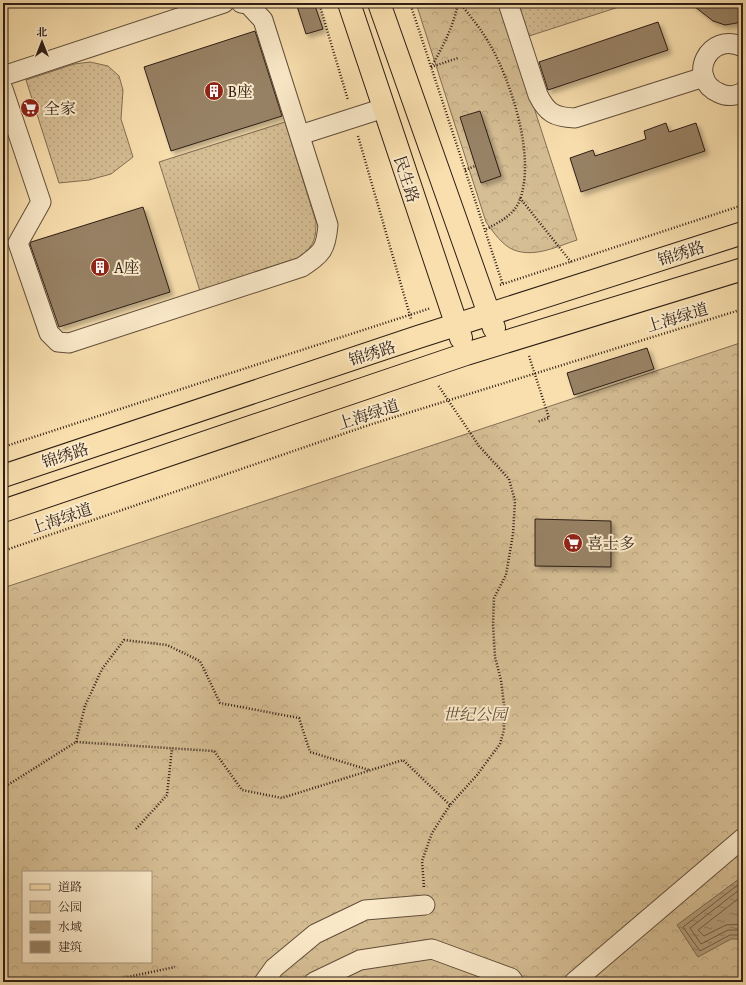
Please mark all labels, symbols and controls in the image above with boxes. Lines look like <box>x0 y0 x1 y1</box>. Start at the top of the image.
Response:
north arrow <box>22 22 62 62</box>
text: 北 <box>37 24 48 40</box>
place label: B座 <box>228 79 253 103</box>
building icon: B座 <box>203 80 225 102</box>
place label: 全家 <box>44 96 76 120</box>
supermarket icon: 全家 <box>19 97 41 119</box>
street label: 民生路 <box>388 152 426 206</box>
street label: 锦绣路 <box>654 234 708 272</box>
place label: A座 <box>114 255 140 279</box>
building icon: A座 <box>89 256 111 278</box>
street label: 上海绿道 <box>643 296 711 338</box>
street label: 锦绣路 <box>345 334 399 372</box>
street label: 上海绿道 <box>334 393 402 435</box>
street label: 锦绣路 <box>38 436 92 474</box>
street label: 上海绿道 <box>27 496 95 540</box>
place label: 喜士多 <box>587 531 635 555</box>
supermarket icon: 喜士多 <box>562 532 584 554</box>
park label: 世纪公园 <box>443 702 510 726</box>
legend <box>22 871 152 963</box>
text: 道路 <box>58 878 82 895</box>
text: 公园 <box>58 898 82 915</box>
text: 水域 <box>58 918 82 935</box>
text: 建筑 <box>58 938 82 955</box>

